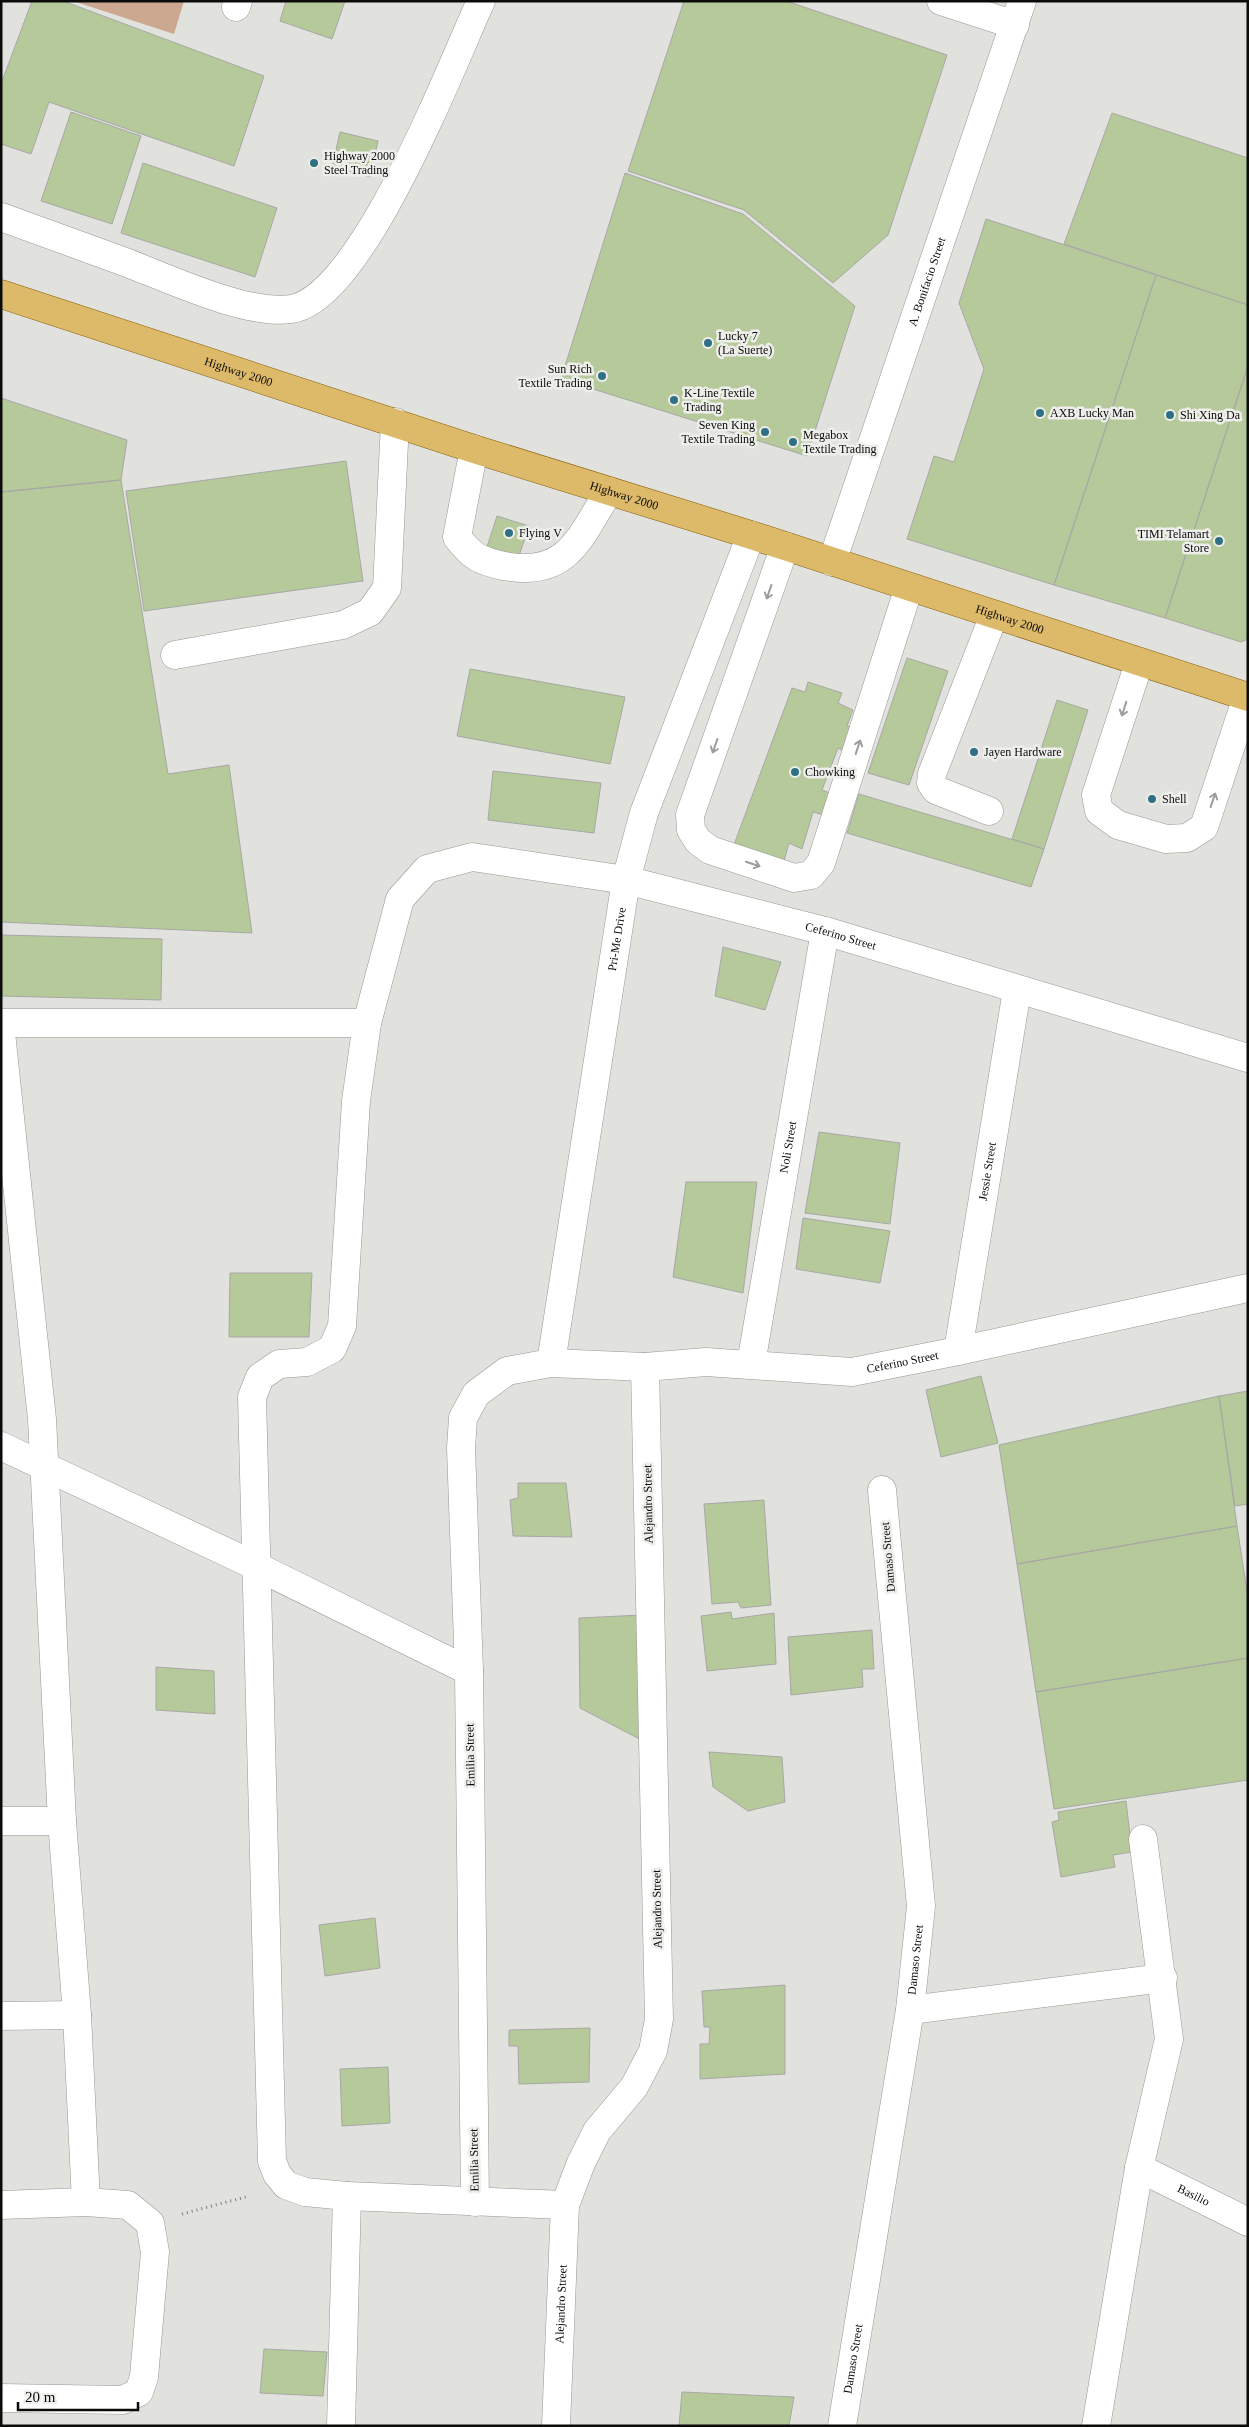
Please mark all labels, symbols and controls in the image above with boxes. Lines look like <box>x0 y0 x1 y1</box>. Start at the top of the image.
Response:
place label: Highway 2000 Steel Trading <box>324 149 395 177</box>
marker: Highway 2000 Steel Trading <box>308 157 320 169</box>
street label: A. Bonifacio Street <box>905 235 949 328</box>
place label: Lucky 7 (La Suerte) <box>718 329 772 357</box>
marker: Lucky 7 (La Suerte) <box>702 337 714 349</box>
street label: Highway 2000 <box>203 354 274 390</box>
place label: Sun Rich Textile Trading <box>519 362 592 390</box>
marker: Sun Rich Textile Trading <box>596 370 608 382</box>
place label: K-Line Textile Trading <box>684 386 755 414</box>
marker: K-Line Textile Trading <box>668 394 680 406</box>
place label: AXB Lucky Man <box>1050 406 1134 420</box>
marker: AXB Lucky Man <box>1034 407 1046 419</box>
place label: Shi Xing Da <box>1180 408 1241 422</box>
marker: Shi Xing Da <box>1164 409 1176 421</box>
place label: Seven King Textile Trading <box>682 418 755 446</box>
marker: Seven King Textile Trading <box>759 426 771 438</box>
place label: Megabox Textile Trading <box>803 428 877 456</box>
marker: Megabox Textile Trading <box>787 436 799 448</box>
street label: Highway 2000 <box>588 478 660 513</box>
place label: Flying V <box>519 526 562 540</box>
marker: Flying V <box>503 527 515 539</box>
place label: TIMI Telamart Store <box>1138 527 1210 555</box>
marker: TIMI Telamart Store <box>1213 535 1225 547</box>
one-way arrow <box>764 584 773 600</box>
street label: Highway 2000 <box>974 602 1046 637</box>
one-way arrow <box>1119 701 1128 716</box>
one-way arrow <box>709 737 719 753</box>
one-way arrow <box>854 739 864 755</box>
place label: Jayen Hardware <box>984 745 1062 759</box>
marker: Jayen Hardware <box>968 746 980 758</box>
place label: Chowking <box>805 765 855 779</box>
marker: Chowking <box>789 766 801 778</box>
place label: Shell <box>1162 792 1187 806</box>
marker: Shell <box>1146 793 1158 805</box>
one-way arrow <box>1209 793 1218 808</box>
one-way arrow <box>745 860 761 870</box>
street label: Pri-Me Drive <box>605 906 629 972</box>
street label: Ceferino Street <box>804 919 878 953</box>
street label: Noli Street <box>777 1119 799 1174</box>
street label: Jessie Street <box>976 1140 999 1202</box>
street label: Ceferino Street <box>865 1348 940 1376</box>
street label: Alejandro Street <box>640 1464 656 1544</box>
street label: Damaso Street <box>878 1521 898 1593</box>
street label: Emilia Street <box>462 1723 478 1787</box>
street label: Alejandro Street <box>649 1869 665 1949</box>
street label: Damaso Street <box>905 1923 926 1996</box>
street label: Emilia Street <box>466 2128 482 2192</box>
street label: Basilio <box>1175 2181 1212 2209</box>
street label: Alejandro Street <box>552 2264 570 2344</box>
street label: Damaso Street <box>840 2322 866 2395</box>
scale bar <box>18 2380 138 2412</box>
text: 20 m <box>25 2389 56 2405</box>

